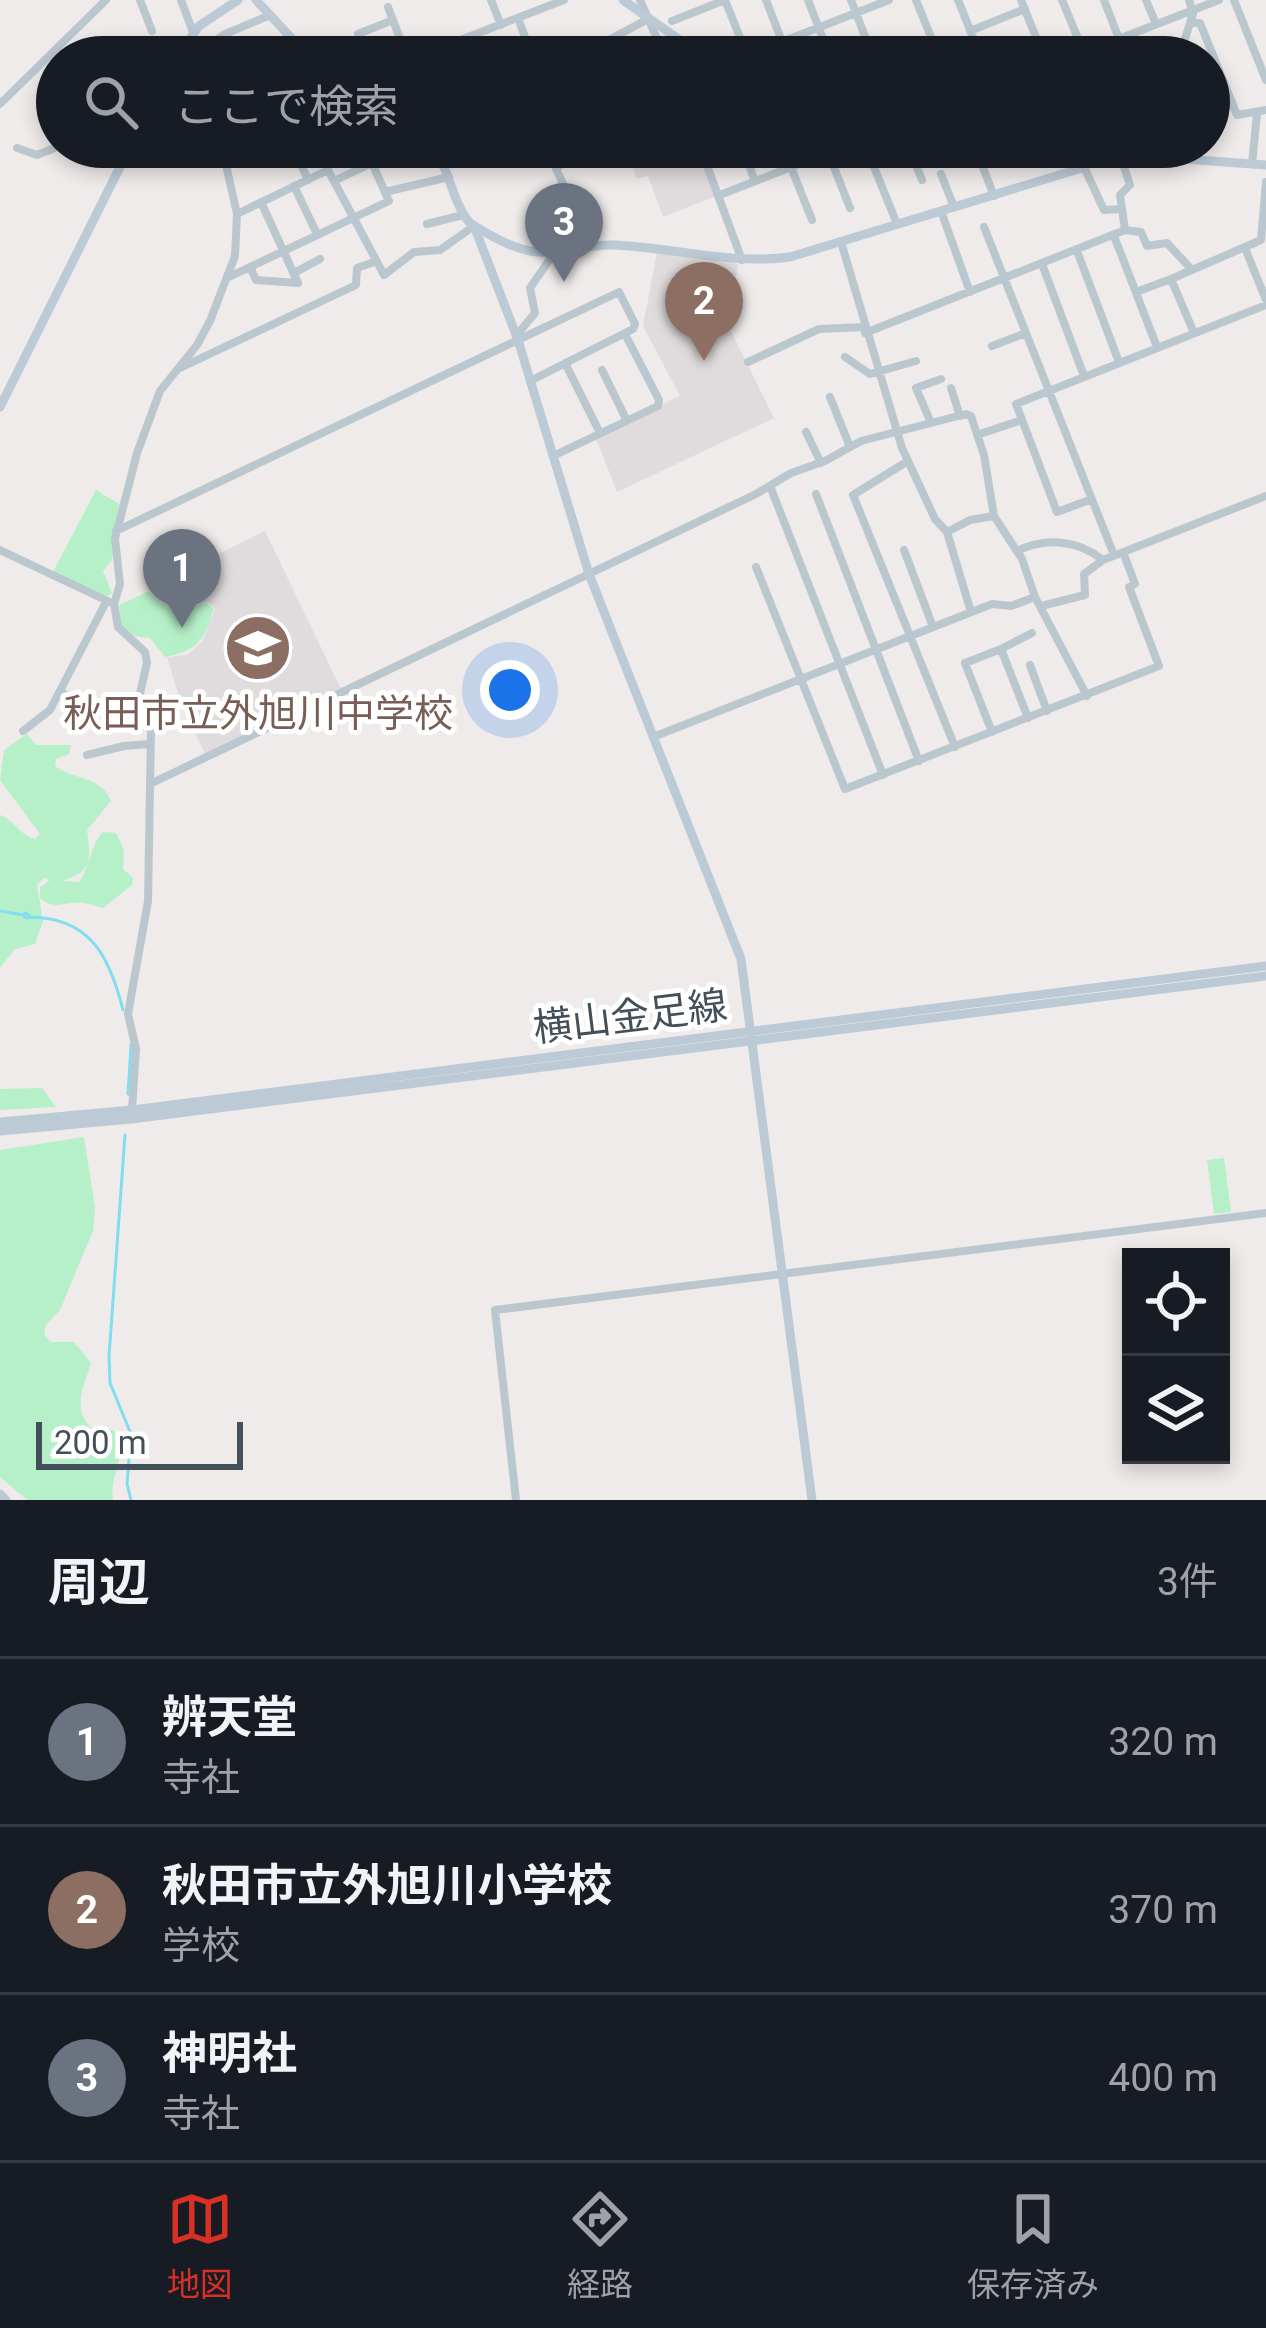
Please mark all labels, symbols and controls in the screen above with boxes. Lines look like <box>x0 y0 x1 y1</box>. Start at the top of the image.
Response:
search box <box>36 36 1230 168</box>
icon: search <box>78 69 144 135</box>
text: ここで検索 <box>174 80 399 133</box>
pin: 3 <box>525 183 603 282</box>
pin: 2 <box>665 262 743 361</box>
pin: 1 <box>143 529 221 628</box>
school or university icon: 秋田市立外旭川中学校 <box>223 613 293 683</box>
your location <box>480 660 540 720</box>
place label: 秋田市立外旭川中学校 <box>63 691 453 737</box>
street label: 横山金足線 <box>531 982 730 1052</box>
map controls <box>1122 1248 1230 1464</box>
button: locate <box>1122 1248 1230 1356</box>
button: layers <box>1122 1356 1230 1464</box>
scale bar <box>36 1416 243 1469</box>
text: 200 m <box>54 1423 147 1462</box>
text: 周辺 <box>48 1553 150 1612</box>
text: 3件 <box>1157 1559 1218 1605</box>
text: 辨天堂 <box>162 1691 297 1744</box>
text: 1 <box>76 1719 98 1765</box>
text: 320 m <box>1108 1719 1218 1765</box>
text: 寺社 <box>162 1755 240 1801</box>
text: 秋田市立外旭川小学校 <box>162 1859 612 1912</box>
text: 2 <box>76 1887 98 1933</box>
text: 370 m <box>1108 1887 1218 1933</box>
text: 学校 <box>162 1923 240 1969</box>
text: 神明社 <box>162 2027 297 2080</box>
text: 3 <box>76 2055 98 2101</box>
text: 400 m <box>1108 2055 1218 2101</box>
text: 寺社 <box>162 2091 240 2137</box>
tab: 地図 <box>167 2186 233 2306</box>
tab: 経路 <box>567 2186 633 2306</box>
tab: 保存済み <box>967 2186 1099 2306</box>

